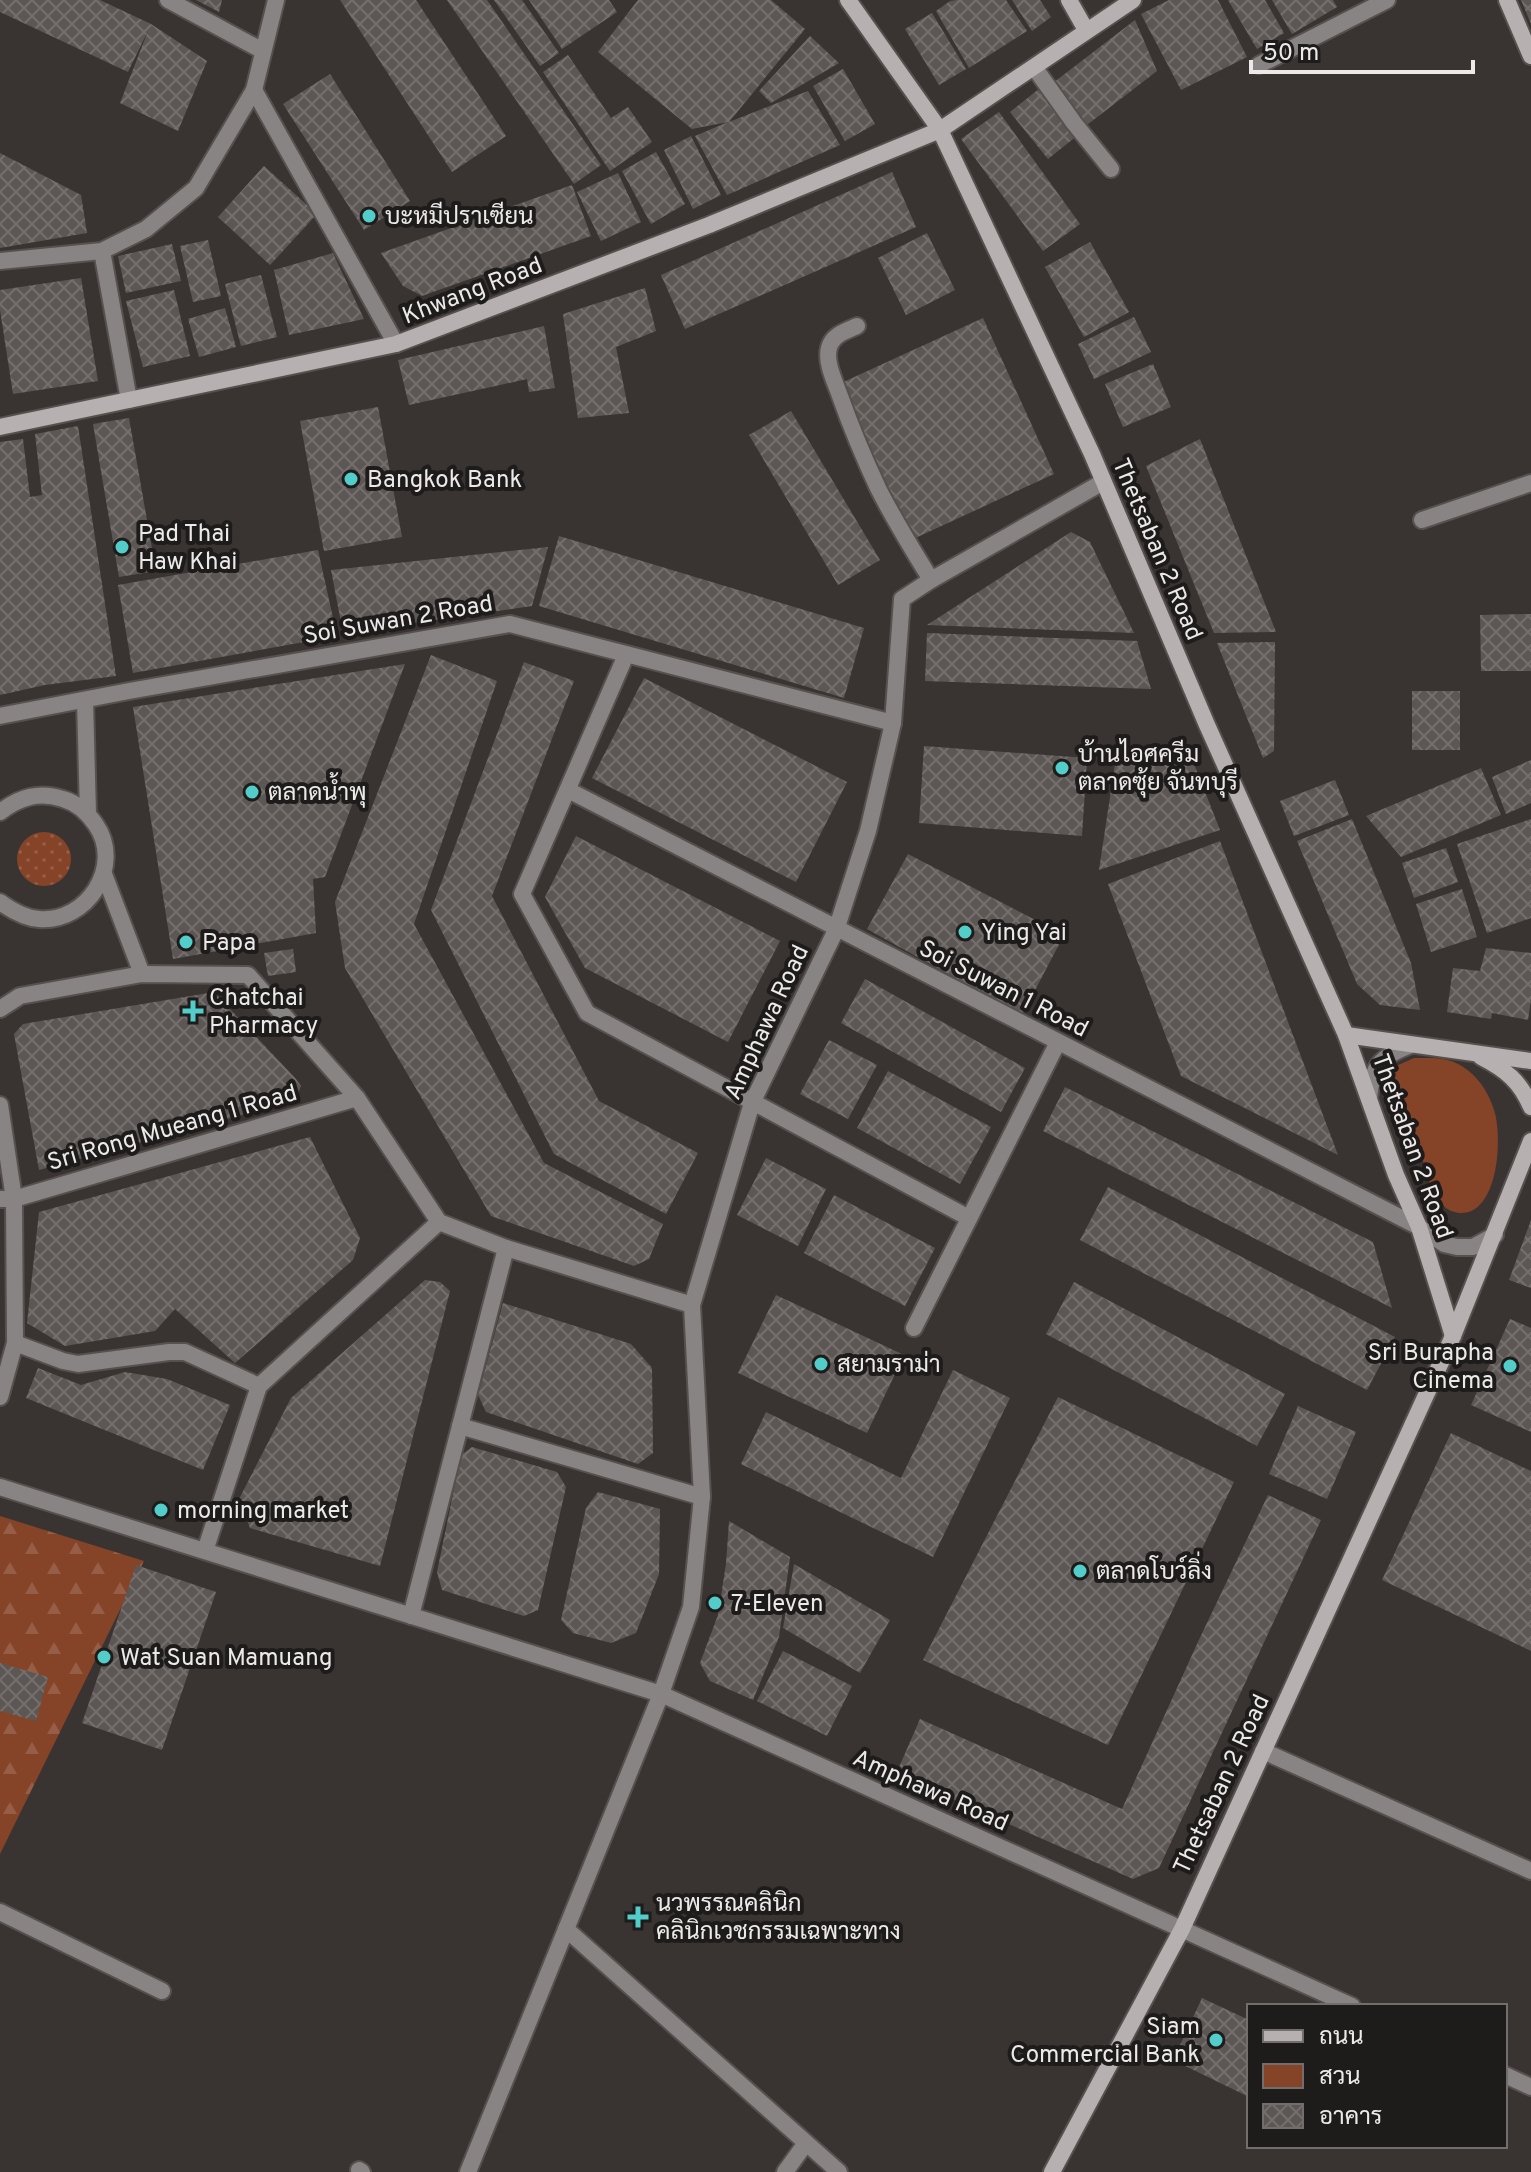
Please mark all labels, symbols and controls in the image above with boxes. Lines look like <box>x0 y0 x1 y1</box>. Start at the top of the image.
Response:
scale bar <box>1251 24 1473 74</box>
text: 50 m <box>1263 39 1319 69</box>
place label: บะหมีปราเซียน <box>385 201 534 233</box>
marker: บะหมีปราเซียน <box>360 207 378 225</box>
street label: Khwang Road <box>398 251 547 332</box>
street label: Thetsaban 2 Road <box>1104 454 1208 645</box>
place label: Bangkok Bank <box>367 466 522 496</box>
marker: Bangkok Bank <box>342 470 360 488</box>
place label: Pad Thai Haw Khai <box>138 520 237 578</box>
marker: Pad Thai Haw Khai <box>113 538 131 556</box>
street label: Soi Suwan 2 Road <box>301 590 495 652</box>
place label: บ้านไอศครีม ตลาดซุ้ย จันทบุรี <box>1078 738 1238 799</box>
marker: บ้านไอศครีม ตลาดซุ้ย จันทบุรี <box>1053 759 1071 777</box>
place label: ตลาดน้ำพุ <box>268 772 367 809</box>
marker: ตลาดน้ำพุ <box>243 783 261 801</box>
place label: Ying Yai <box>981 919 1067 949</box>
marker: Ying Yai <box>956 923 974 941</box>
place label: Papa <box>202 929 256 959</box>
marker: Papa <box>177 933 195 951</box>
street label: Soi Suwan 1 Road <box>913 934 1093 1045</box>
street label: Amphawa Road <box>719 941 817 1105</box>
place label: Chatchai Pharmacy <box>209 984 318 1042</box>
marker: Chatchai Pharmacy <box>184 1002 202 1020</box>
street label: Thetsaban 2 Road <box>1364 1050 1459 1243</box>
street label: Sri Rong Mueang 1 Road <box>44 1079 301 1179</box>
place label: Sri Burapha Cinema <box>1368 1339 1494 1397</box>
place label: สยามราม่า <box>837 1350 941 1381</box>
marker: สยามราม่า <box>812 1355 830 1373</box>
marker: Sri Burapha Cinema <box>1501 1357 1519 1375</box>
place label: morning market <box>177 1497 349 1527</box>
marker: morning market <box>152 1501 170 1519</box>
place label: ตลาดโบว์ลิ่ง <box>1096 1551 1212 1588</box>
marker: ตลาดโบว์ลิ่ง <box>1071 1562 1089 1580</box>
place label: 7-Eleven <box>731 1590 824 1620</box>
marker: 7-Eleven <box>706 1594 724 1612</box>
place label: Wat Suan Mamuang <box>120 1644 333 1674</box>
marker: Wat Suan Mamuang <box>95 1648 113 1666</box>
street label: Thetsaban 2 Road <box>1168 1690 1278 1879</box>
street label: Amphawa Road <box>848 1744 1013 1840</box>
place label: นวพรรณคลินิก คลินิกเวชกรรมเฉพาะทาง <box>656 1889 901 1948</box>
marker: นวพรรณคลินิก คลินิกเวชกรรมเฉพาะทาง <box>627 1906 649 1928</box>
legend <box>1247 2004 1507 2148</box>
place label: Siam Commercial Bank <box>1010 2013 1200 2071</box>
text: ถนน <box>1319 2023 1364 2053</box>
marker: Siam Commercial Bank <box>1207 2031 1225 2049</box>
text: สวน <box>1319 2063 1361 2093</box>
text: อาคาร <box>1319 2103 1382 2133</box>

